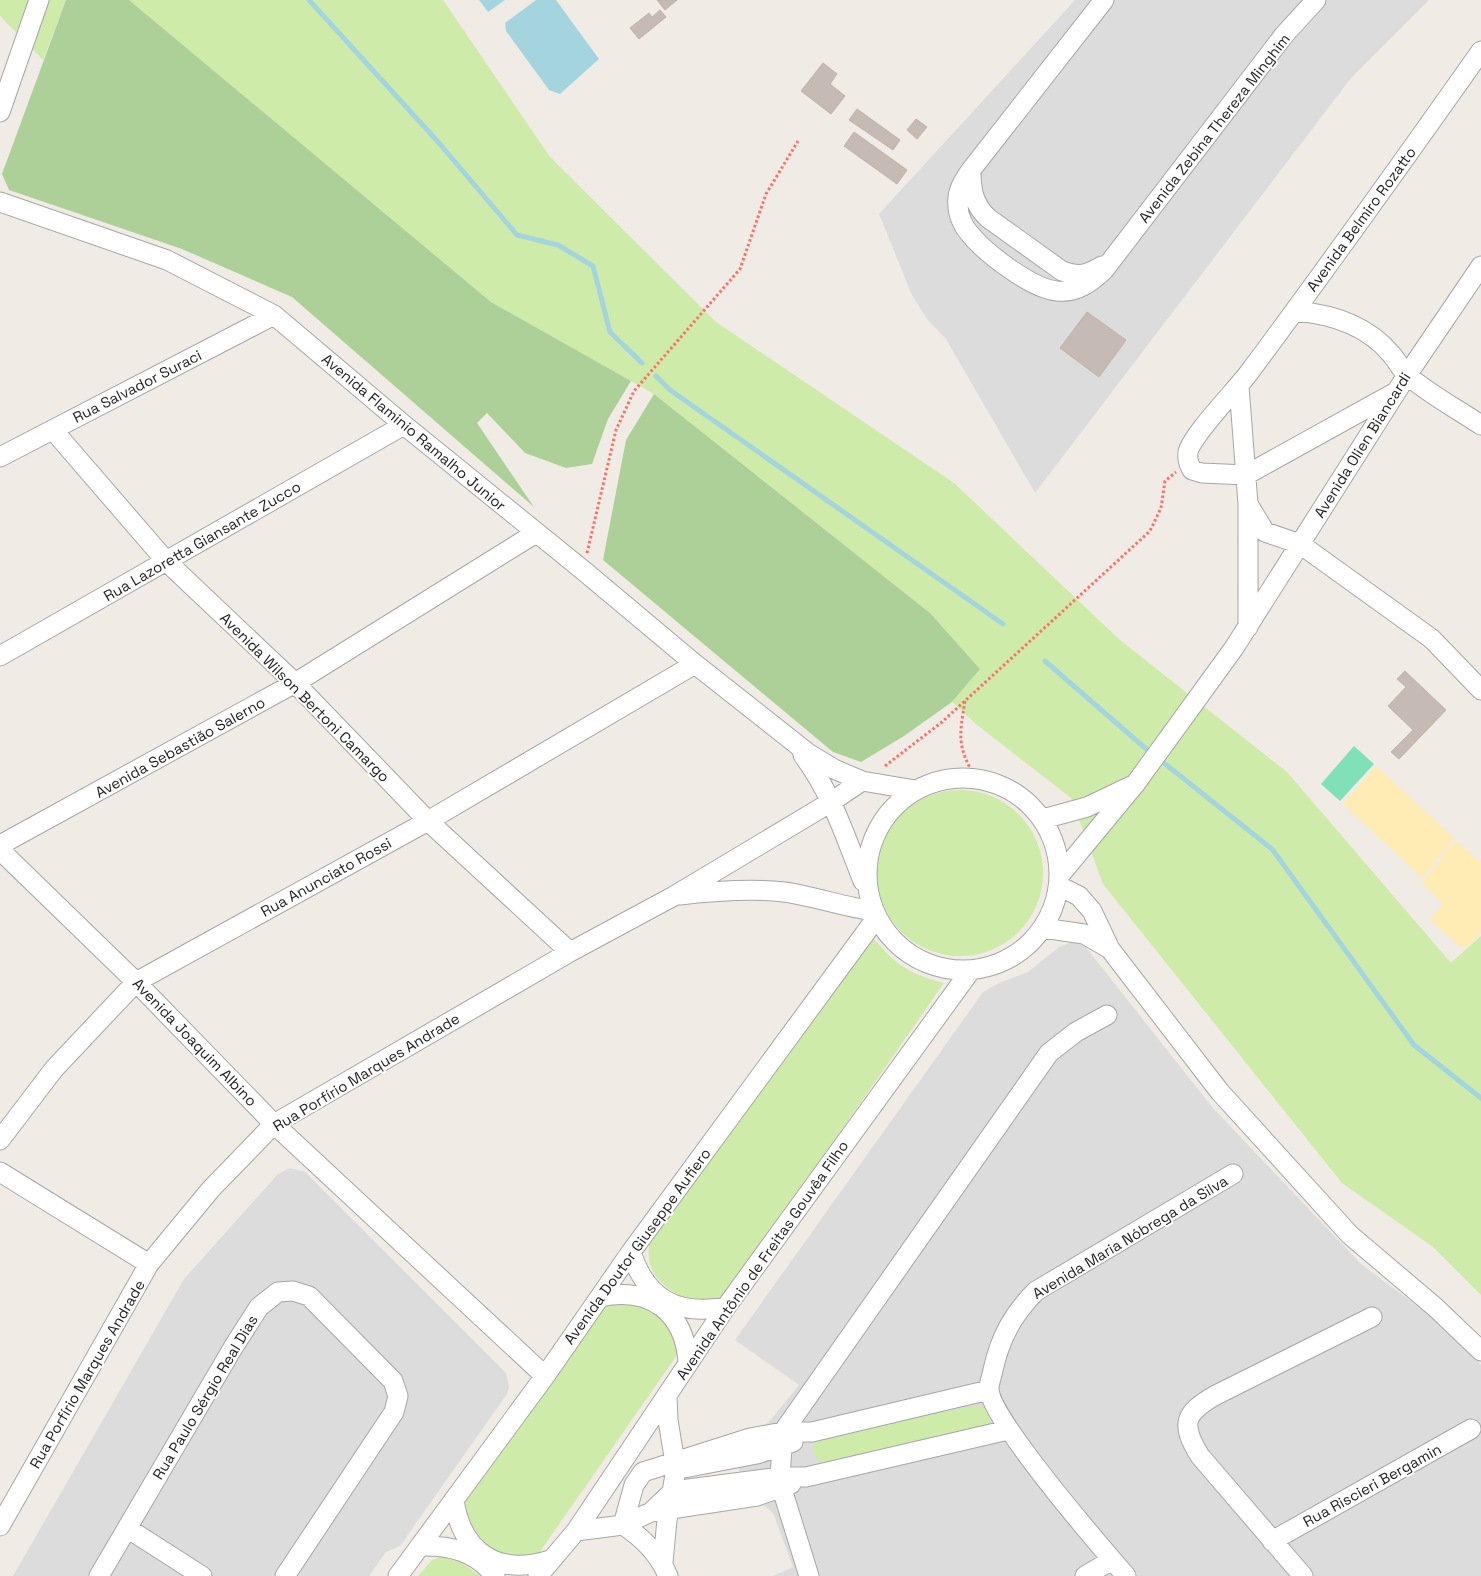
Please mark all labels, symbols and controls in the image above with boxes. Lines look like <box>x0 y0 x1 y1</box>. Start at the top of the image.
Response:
street label: Avenida Zebina Thereza Minghim <box>1134 29 1294 227</box>
street label: Avenida Belmiro Rozatto <box>1302 143 1420 295</box>
street label: Rua Salvador Suraci <box>69 345 205 427</box>
street label: Avenida Flaminio Ramalho Junior <box>318 349 510 515</box>
street label: Avenida Olien Biancardi <box>1309 369 1415 521</box>
street label: Rua Lazoretta Giansante Zucco <box>100 477 304 605</box>
street label: Avenida Wilson Bertoni Camargo <box>216 608 394 786</box>
street label: Avenida Sebastião Salerno <box>92 692 268 802</box>
street label: Rua Anunciato Rossi <box>257 833 395 921</box>
street label: Avenida Joaquim Albino <box>129 974 261 1110</box>
street label: Rua Porfírio Marques Andrade <box>269 1009 463 1135</box>
street label: Avenida Antônio de Freitas Gouvêa Filho <box>672 1137 852 1383</box>
street label: Avenida Doutor Giuseppe Aufiero <box>559 1144 715 1348</box>
street label: Avenida Maria Nóbrega da Silva <box>1029 1171 1232 1303</box>
street label: Rua Porfírio Marques Andrade <box>25 1276 149 1472</box>
street label: Rua Paulo Sérgio Real Dias <box>148 1311 262 1483</box>
street label: Rua Riscieri Bergamin <box>1300 1439 1444 1531</box>

